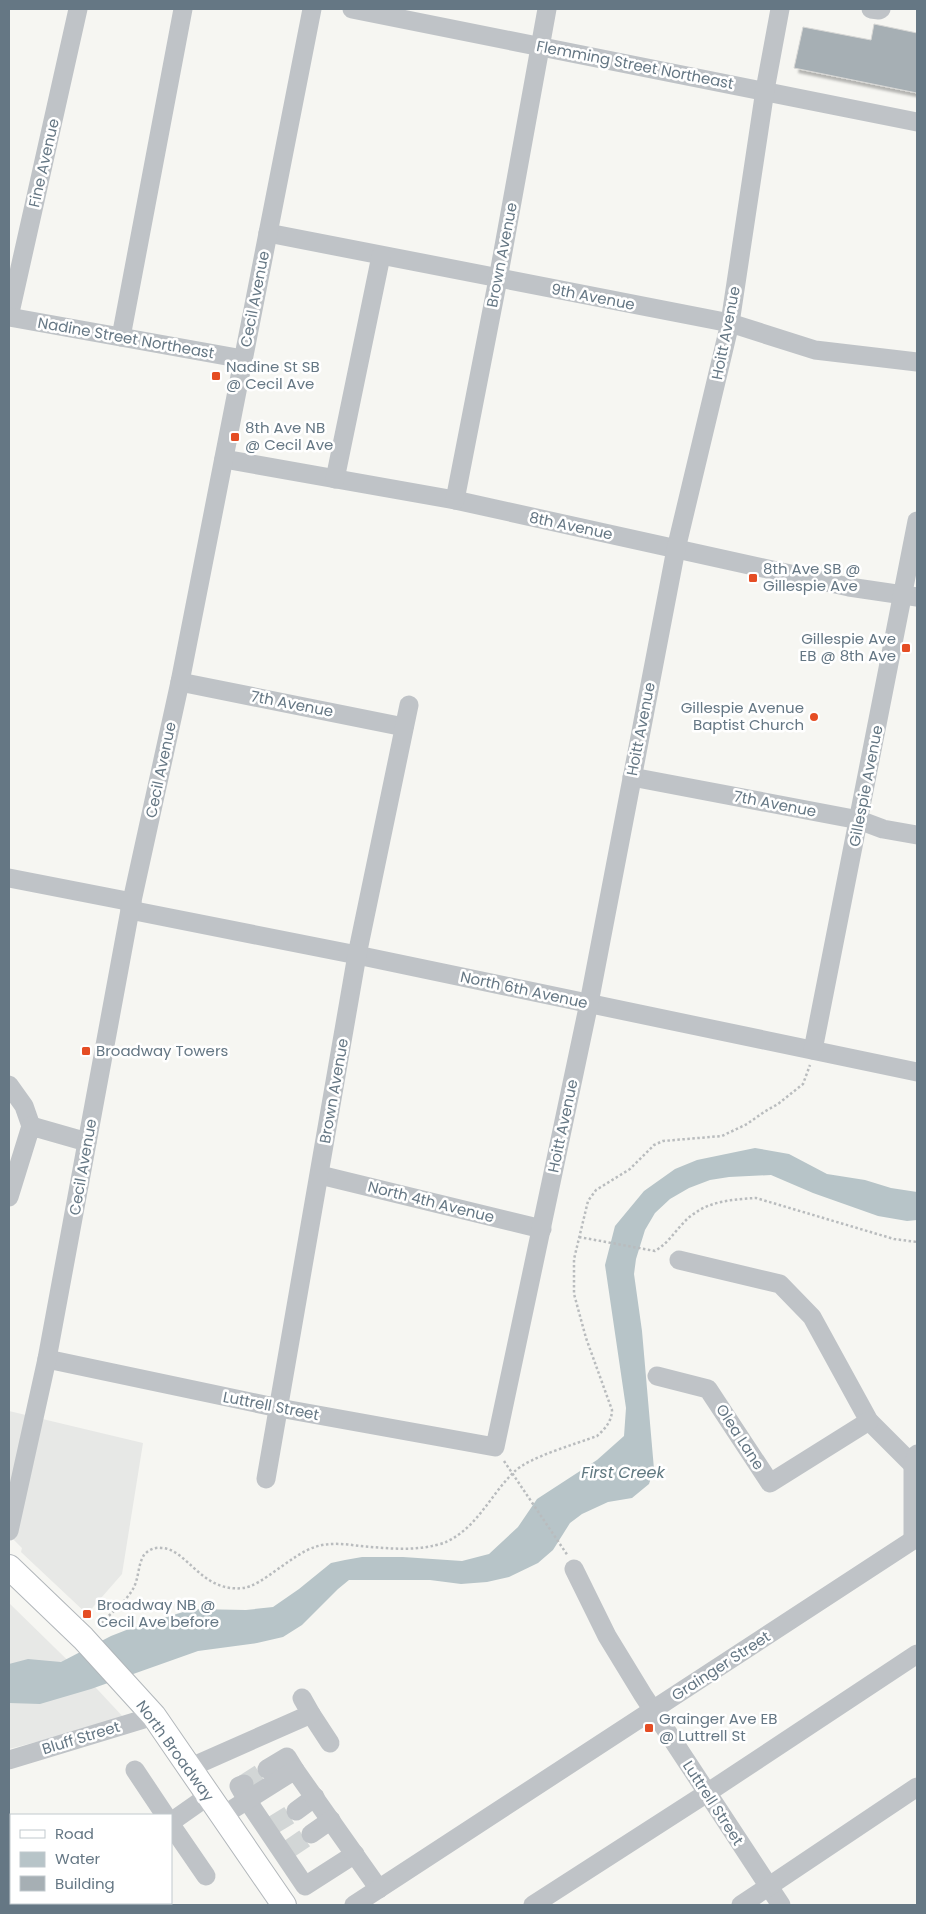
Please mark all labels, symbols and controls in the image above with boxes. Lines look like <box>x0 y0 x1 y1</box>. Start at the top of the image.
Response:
street label: Flemming Street Northeast <box>535 35 735 94</box>
street label: Fine Avenue <box>23 116 64 209</box>
street label: Brown Avenue <box>481 201 522 309</box>
street label: Cecil Avenue <box>235 249 274 349</box>
street label: 9th Avenue <box>549 278 637 315</box>
street label: Hoitt Avenue <box>706 284 745 381</box>
street label: Nadine Street Northeast <box>36 312 216 363</box>
place label: Nadine St SB @ Cecil Ave <box>226 356 320 394</box>
marker: Nadine St SB @ Cecil Ave <box>210 370 222 382</box>
place label: 8th Ave NB @ Cecil Ave <box>245 417 333 455</box>
marker: 8th Ave NB @ Cecil Ave <box>229 431 241 443</box>
street label: 8th Avenue <box>527 506 615 545</box>
place label: 8th Ave SB @ Gillespie Ave <box>763 558 861 596</box>
marker: 8th Ave SB @ Gillespie Ave <box>747 572 759 584</box>
place label: Gillespie Ave EB @ 8th Ave <box>800 628 896 666</box>
marker: Gillespie Ave EB @ 8th Ave <box>900 642 912 654</box>
street label: Hoitt Avenue <box>621 680 660 777</box>
street label: 7th Avenue <box>249 685 335 722</box>
place label: Gillespie Avenue Baptist Church <box>681 697 804 735</box>
marker: Gillespie Avenue Baptist Church <box>808 711 820 723</box>
street label: Cecil Avenue <box>140 720 181 820</box>
street label: Gillespie Avenue <box>843 723 888 848</box>
street label: 7th Avenue <box>732 785 818 822</box>
street label: North 6th Avenue <box>458 966 590 1013</box>
street label: Brown Avenue <box>314 1037 353 1145</box>
place label: Broadway Towers <box>96 1040 228 1061</box>
marker: Broadway Towers <box>80 1045 92 1057</box>
street label: Hoitt Avenue <box>542 1077 583 1175</box>
street label: Cecil Avenue <box>64 1117 101 1217</box>
street label: North 4th Avenue <box>366 1176 497 1227</box>
street label: Luttrell Street <box>221 1386 321 1425</box>
street label: Olea Lane <box>711 1400 770 1474</box>
water label: First Creek <box>581 1461 665 1484</box>
place label: Broadway NB @ Cecil Ave before <box>97 1594 219 1632</box>
marker: Broadway NB @ Cecil Ave before <box>81 1608 93 1620</box>
street label: Grainger Street <box>667 1626 774 1705</box>
street label: North Broadway <box>132 1696 220 1806</box>
place label: Grainger Ave EB @ Luttrell St <box>659 1708 777 1746</box>
street label: Bluff Street <box>39 1716 122 1759</box>
marker: Grainger Ave EB @ Luttrell St <box>643 1722 655 1734</box>
street label: Luttrell Street <box>678 1756 749 1849</box>
legend <box>10 1814 172 1904</box>
text: Road <box>55 1823 94 1844</box>
text: Water <box>55 1848 101 1869</box>
text: Building <box>55 1873 115 1894</box>

